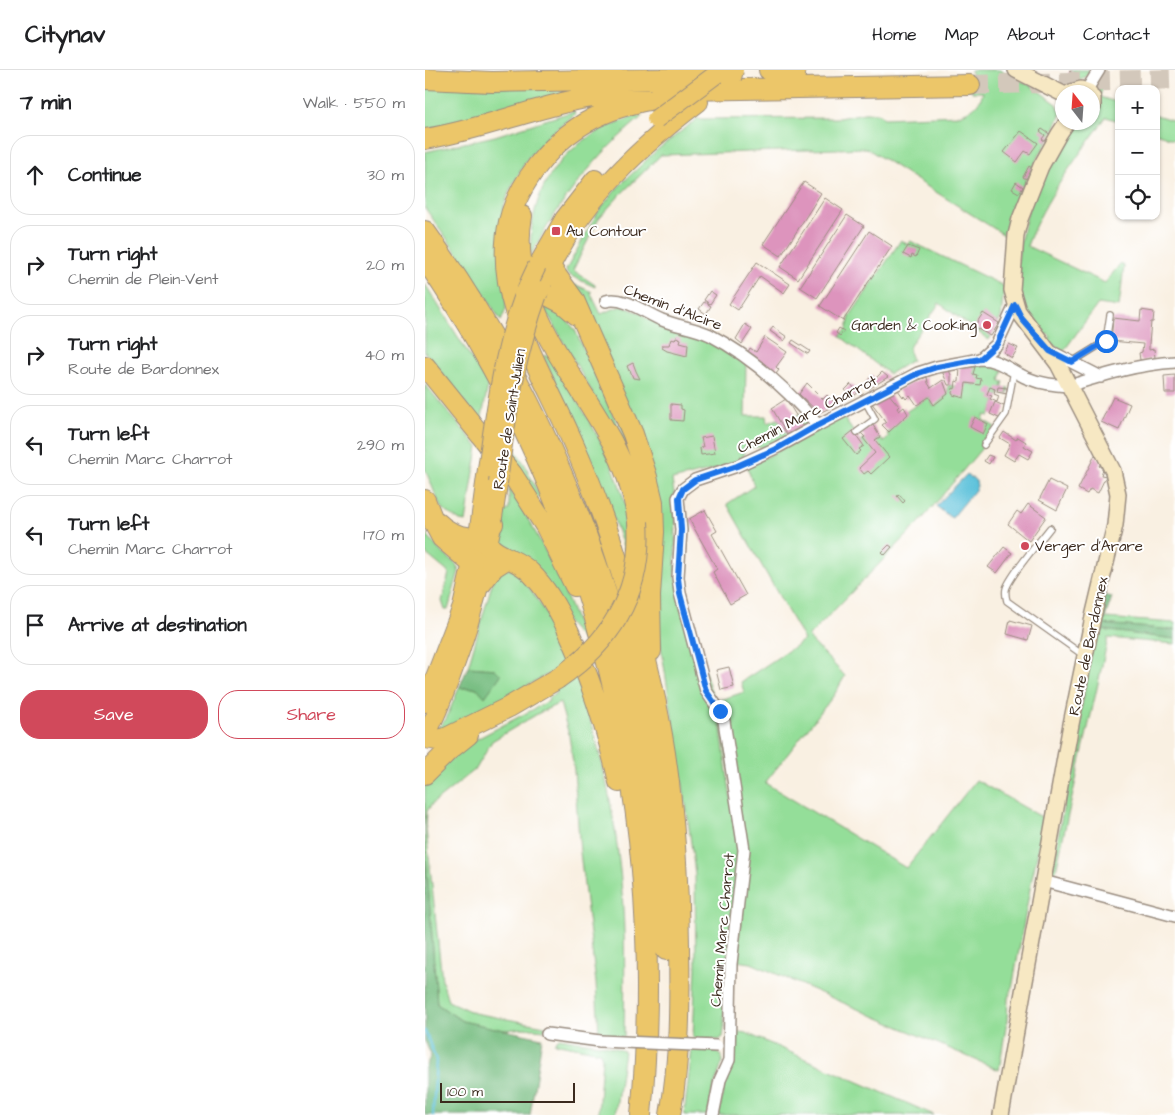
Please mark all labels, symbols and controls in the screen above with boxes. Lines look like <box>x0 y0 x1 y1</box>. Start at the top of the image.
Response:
text: Citynav <box>25 18 105 52</box>
text: Home <box>872 22 917 47</box>
text: Map <box>945 22 979 47</box>
text: About <box>1007 22 1055 47</box>
text: Contact <box>1083 22 1150 47</box>
north arrow <box>1055 85 1100 130</box>
map controls <box>1115 85 1160 220</box>
button: + <box>1115 85 1160 130</box>
text: 7 min <box>20 88 71 117</box>
text: Walk · 550 m <box>303 92 405 114</box>
button: − <box>1115 130 1160 175</box>
icon: ahead <box>21 161 49 189</box>
text: Continue <box>68 162 142 189</box>
text: 30 m <box>367 164 404 186</box>
button: locate <box>1115 175 1160 220</box>
place label: Au Contour <box>566 221 646 242</box>
marker: Au Contour <box>550 225 562 237</box>
text: Turn right <box>68 241 157 268</box>
icon: right <box>21 251 49 279</box>
text: 20 m <box>366 254 404 276</box>
text: Chemin de Plein-Vent <box>68 268 218 290</box>
street label: Chemin d'Alcire <box>621 279 725 336</box>
place label: Garden & Cooking <box>851 315 977 337</box>
marker: Garden & Cooking <box>981 319 993 331</box>
route start <box>1095 330 1118 353</box>
text: Turn right <box>68 331 157 358</box>
icon: right <box>21 341 49 369</box>
text: 40 m <box>364 344 404 366</box>
street label: Route de Saint-Julien <box>488 347 531 491</box>
text: Route de Bardonnex <box>68 358 219 380</box>
street label: Chemin Marc Charrot <box>734 370 881 459</box>
text: Turn left <box>68 421 149 448</box>
icon: left <box>21 431 49 459</box>
text: 290 m <box>357 434 404 456</box>
text: Chemin Marc Charrot <box>68 448 232 470</box>
text: Turn left <box>68 511 149 538</box>
icon: left <box>21 521 49 549</box>
text: 170 m <box>363 524 404 546</box>
place label: Verger d'Arare <box>1035 536 1143 558</box>
text: Chemin Marc Charrot <box>68 538 232 560</box>
marker: Verger d'Arare <box>1019 540 1031 552</box>
street label: Route de Bardonnex <box>1063 574 1114 718</box>
icon: arrive <box>21 611 49 639</box>
text: Arrive at destination <box>68 612 247 639</box>
button: Save <box>20 690 208 739</box>
button: Share <box>218 690 405 739</box>
route end <box>709 700 732 723</box>
street label: Chemin Marc Charrot <box>705 852 740 1008</box>
scale bar <box>440 1080 575 1103</box>
text: 100 m <box>447 1082 483 1102</box>

